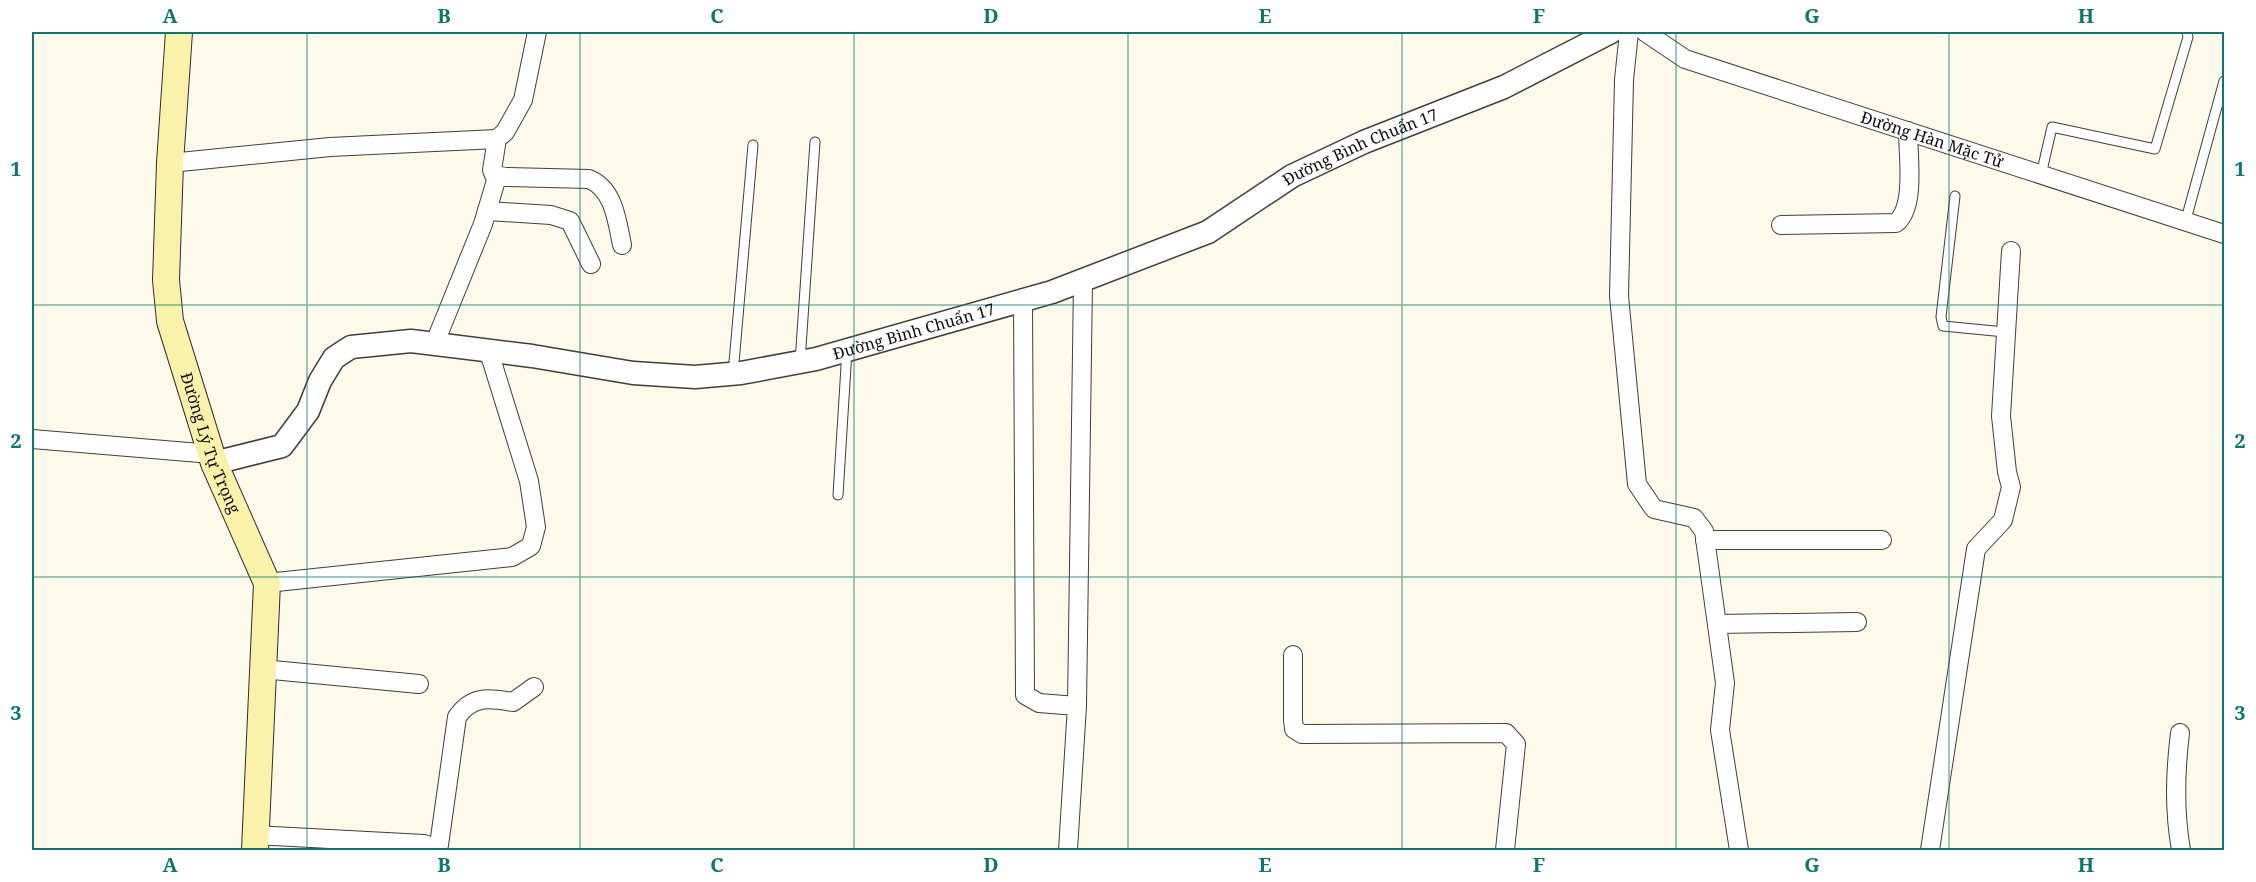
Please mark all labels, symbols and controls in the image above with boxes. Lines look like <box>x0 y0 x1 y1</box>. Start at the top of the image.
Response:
text: A <box>162 2 178 29</box>
text: B <box>437 2 451 29</box>
text: C <box>710 2 724 29</box>
text: D <box>983 2 999 29</box>
text: E <box>1258 2 1272 29</box>
text: F <box>1533 2 1545 29</box>
text: G <box>1804 2 1820 29</box>
text: H <box>2078 2 2094 29</box>
street label: Đường Bình Chuẩn 17 <box>1278 103 1441 190</box>
street label: Đường Hàn Mặc Tử <box>1858 106 2007 173</box>
text: 1 <box>10 155 22 182</box>
text: 1 <box>2234 155 2246 182</box>
street label: Đường Bình Chuẩn 17 <box>830 298 997 365</box>
street label: Đường Lý Tự Trọng <box>176 369 246 517</box>
text: 2 <box>10 427 22 454</box>
text: 2 <box>2234 427 2246 454</box>
text: 3 <box>10 699 22 726</box>
text: 3 <box>2234 699 2246 726</box>
text: A <box>162 851 178 878</box>
text: B <box>437 851 451 878</box>
text: C <box>710 851 724 878</box>
text: D <box>983 851 999 878</box>
text: E <box>1258 851 1272 878</box>
text: F <box>1533 851 1545 878</box>
text: G <box>1804 851 1820 878</box>
text: H <box>2078 851 2094 878</box>

